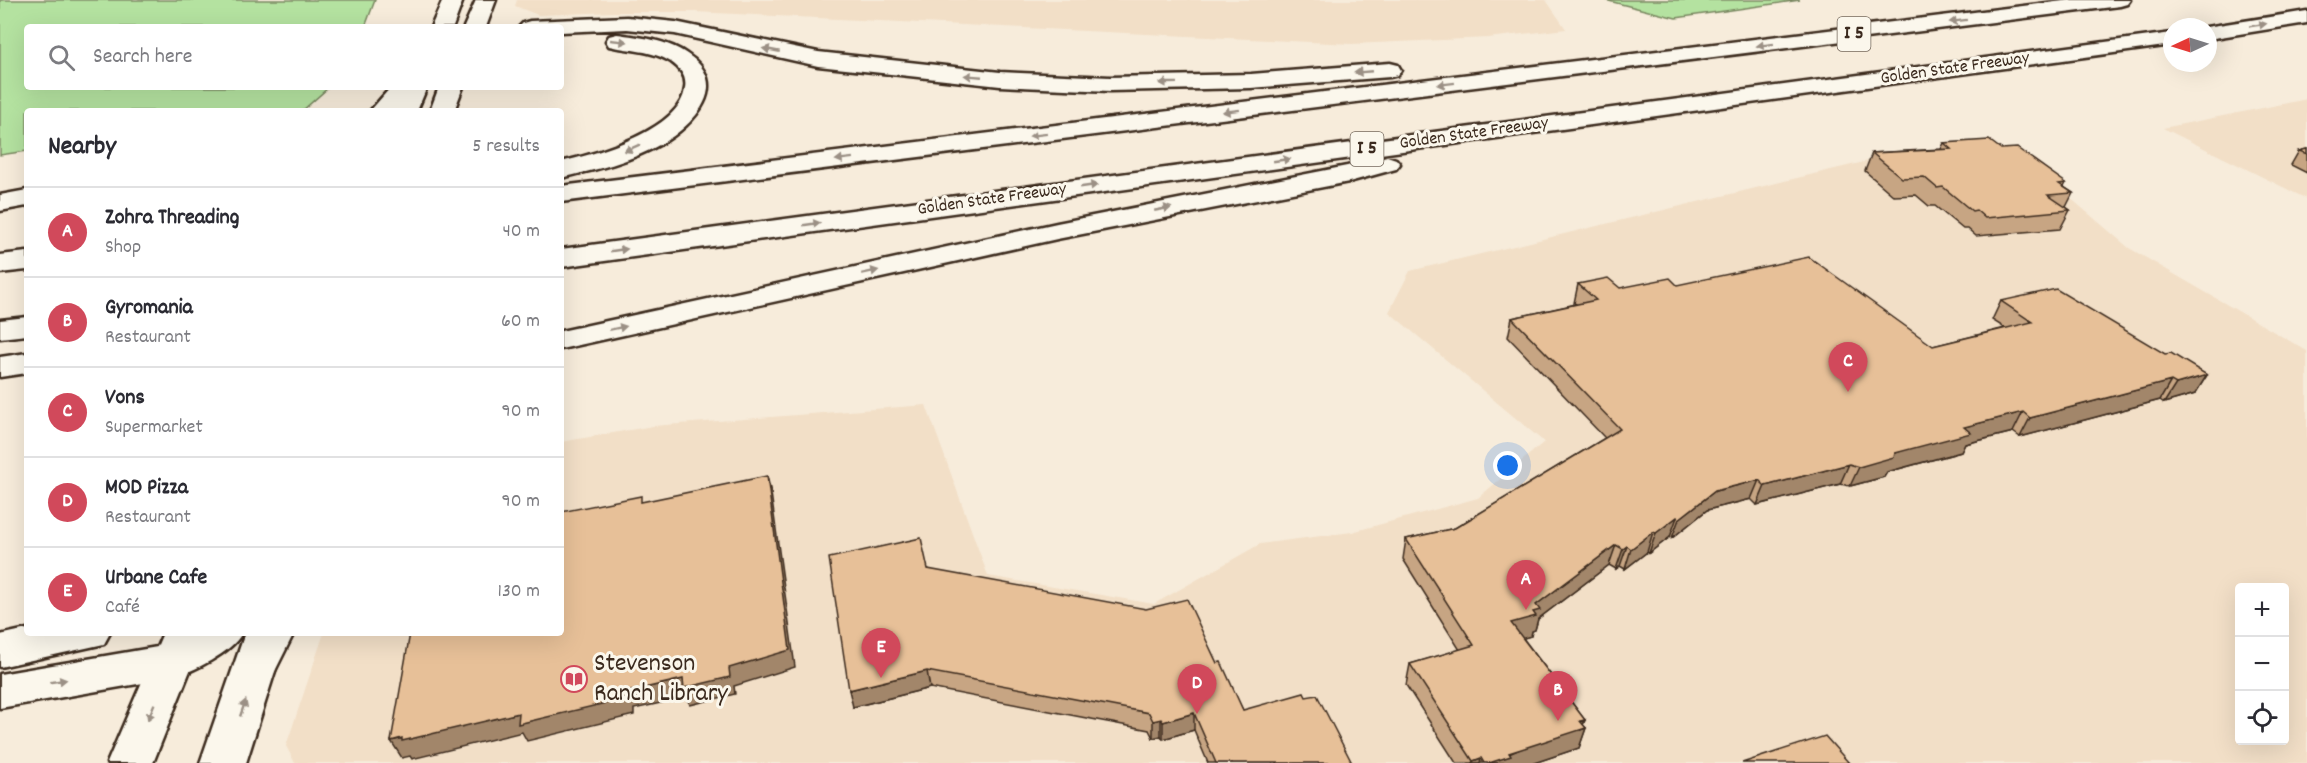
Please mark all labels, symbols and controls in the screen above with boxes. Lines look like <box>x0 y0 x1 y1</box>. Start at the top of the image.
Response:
one-way arrow <box>1949 16 1968 25</box>
road number: I 5 <box>1838 17 1870 51</box>
north arrow <box>2163 18 2217 72</box>
one-way arrow <box>2248 20 2267 29</box>
search box <box>24 24 564 90</box>
one-way arrow <box>610 36 629 46</box>
one-way arrow <box>1755 40 1774 50</box>
icon: search <box>45 41 78 74</box>
text: Search here <box>93 42 192 73</box>
one-way arrow <box>762 44 781 54</box>
street label: Golden State Freeway <box>1879 46 2032 92</box>
one-way arrow <box>1353 67 1372 77</box>
one-way arrow <box>964 71 983 81</box>
one-way arrow <box>1158 78 1177 87</box>
one-way arrow <box>1436 79 1455 89</box>
one-way arrow <box>1222 106 1241 115</box>
street label: Golden State Freeway <box>1398 111 1551 157</box>
text: Nearby <box>48 129 116 166</box>
one-way arrow <box>1028 130 1047 140</box>
road number: I 5 <box>1350 132 1384 166</box>
text: 5 results <box>472 133 540 161</box>
one-way arrow <box>622 143 640 153</box>
one-way arrow <box>835 154 854 164</box>
one-way arrow <box>1272 156 1291 165</box>
street label: Golden State Freeway <box>916 177 1069 223</box>
one-way arrow <box>1079 182 1098 191</box>
text: Zohra Threading <box>105 203 239 234</box>
one-way arrow <box>1154 204 1173 213</box>
text: A <box>62 218 73 246</box>
text: 40 m <box>502 218 540 246</box>
one-way arrow <box>803 219 822 229</box>
text: Shop <box>105 234 141 262</box>
one-way arrow <box>610 246 629 255</box>
one-way arrow <box>861 267 879 277</box>
text: Gyromania <box>105 293 193 324</box>
text: B <box>63 308 72 336</box>
text: 60 m <box>501 308 540 336</box>
one-way arrow <box>609 323 628 332</box>
text: Restaurant <box>105 324 191 352</box>
pin: C <box>1828 342 1868 392</box>
text: Vons <box>105 383 145 414</box>
text: C <box>63 398 72 426</box>
text: 90 m <box>502 398 540 426</box>
text: Supermarket <box>105 414 203 442</box>
your location <box>1493 451 1522 480</box>
text: MOD Pizza <box>105 473 188 504</box>
text: D <box>62 488 73 516</box>
text: 90 m <box>502 488 540 516</box>
text: Restaurant <box>105 504 191 532</box>
pin: A <box>1506 560 1546 610</box>
text: Urbane Cafe <box>105 563 207 594</box>
text: E <box>63 578 72 606</box>
text: 130 m <box>498 578 540 606</box>
map controls <box>2235 583 2289 745</box>
button: + <box>2235 583 2289 637</box>
text: Café <box>105 594 140 622</box>
pin: E <box>862 628 900 678</box>
button: − <box>2235 637 2289 691</box>
place label: Stevenson Ranch Library <box>594 646 728 713</box>
library icon: Stevenson Ranch Library <box>559 664 589 694</box>
pin: D <box>1178 664 1216 714</box>
pin: B <box>1538 672 1578 721</box>
one-way arrow <box>48 676 67 685</box>
button: locate <box>2235 691 2289 745</box>
one-way arrow <box>238 699 248 717</box>
one-way arrow <box>146 703 155 721</box>

